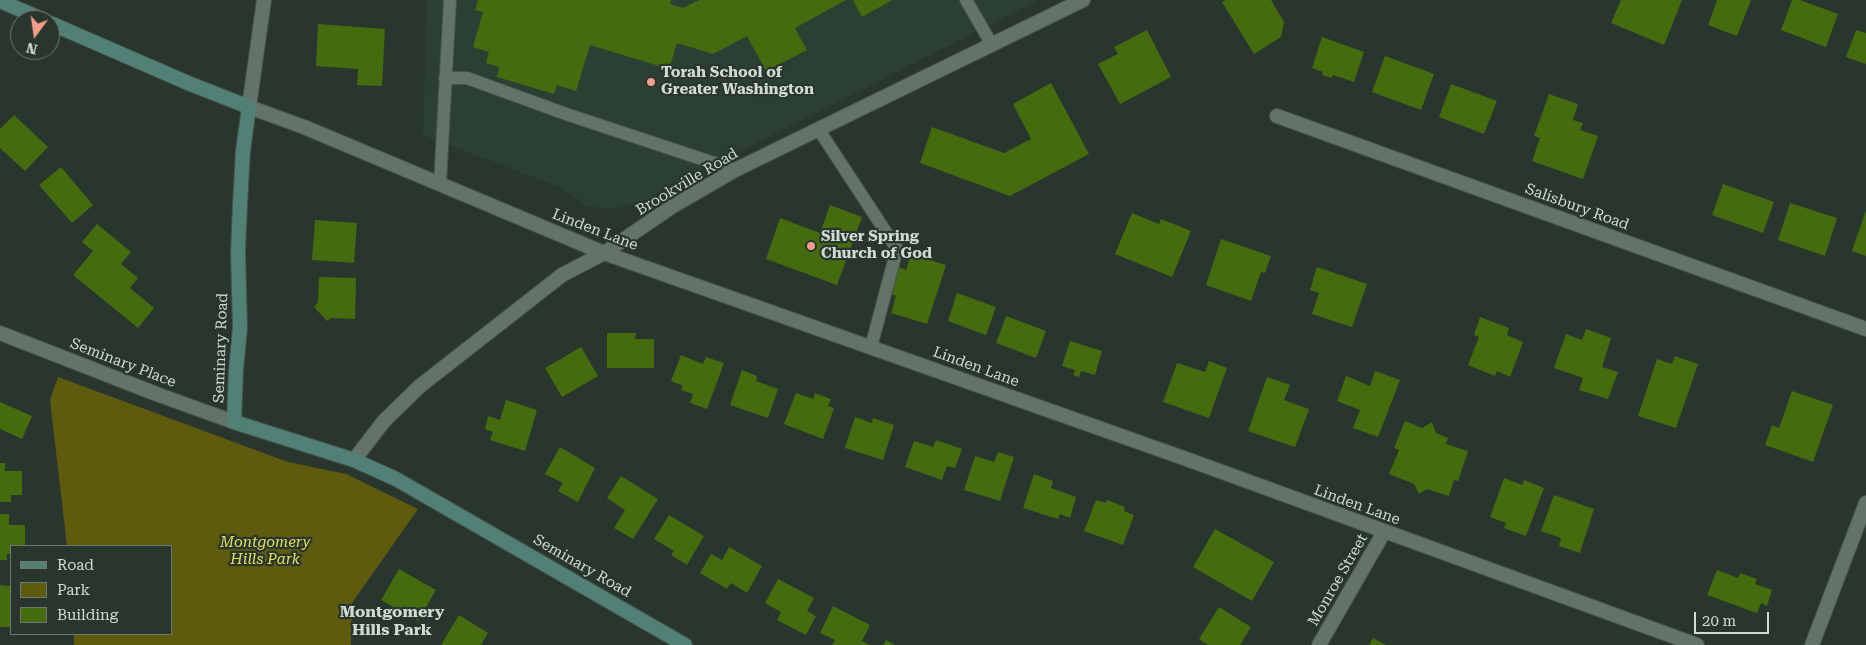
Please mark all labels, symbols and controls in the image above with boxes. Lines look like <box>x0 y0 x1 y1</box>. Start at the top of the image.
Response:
north arrow <box>10 10 60 60</box>
text: N <box>24 40 39 58</box>
place label: Torah School of Greater Washington <box>661 64 814 99</box>
marker: Torah School of Greater Washington <box>645 76 657 88</box>
street label: Brookville Road <box>633 145 741 219</box>
street label: Salisbury Road <box>1523 180 1631 234</box>
street label: Linden Lane <box>550 205 640 255</box>
place label: Silver Spring Church of God <box>821 228 932 263</box>
marker: Silver Spring Church of God <box>805 240 817 252</box>
street label: Seminary Road <box>210 293 232 403</box>
street label: Seminary Place <box>68 335 178 391</box>
street label: Linden Lane <box>930 343 1022 391</box>
street label: Linden Lane <box>1311 481 1403 529</box>
street label: Seminary Road <box>530 531 634 601</box>
street label: Monroe Street <box>1304 531 1372 629</box>
park label: Montgomery Hills Park <box>220 534 310 569</box>
legend <box>10 545 172 635</box>
text: Road <box>57 556 94 574</box>
text: Park <box>57 581 90 599</box>
district label: Montgomery Hills Park <box>340 602 444 640</box>
scale bar <box>1696 602 1771 634</box>
text: Building <box>57 606 118 624</box>
text: 20 m <box>1702 612 1736 630</box>

